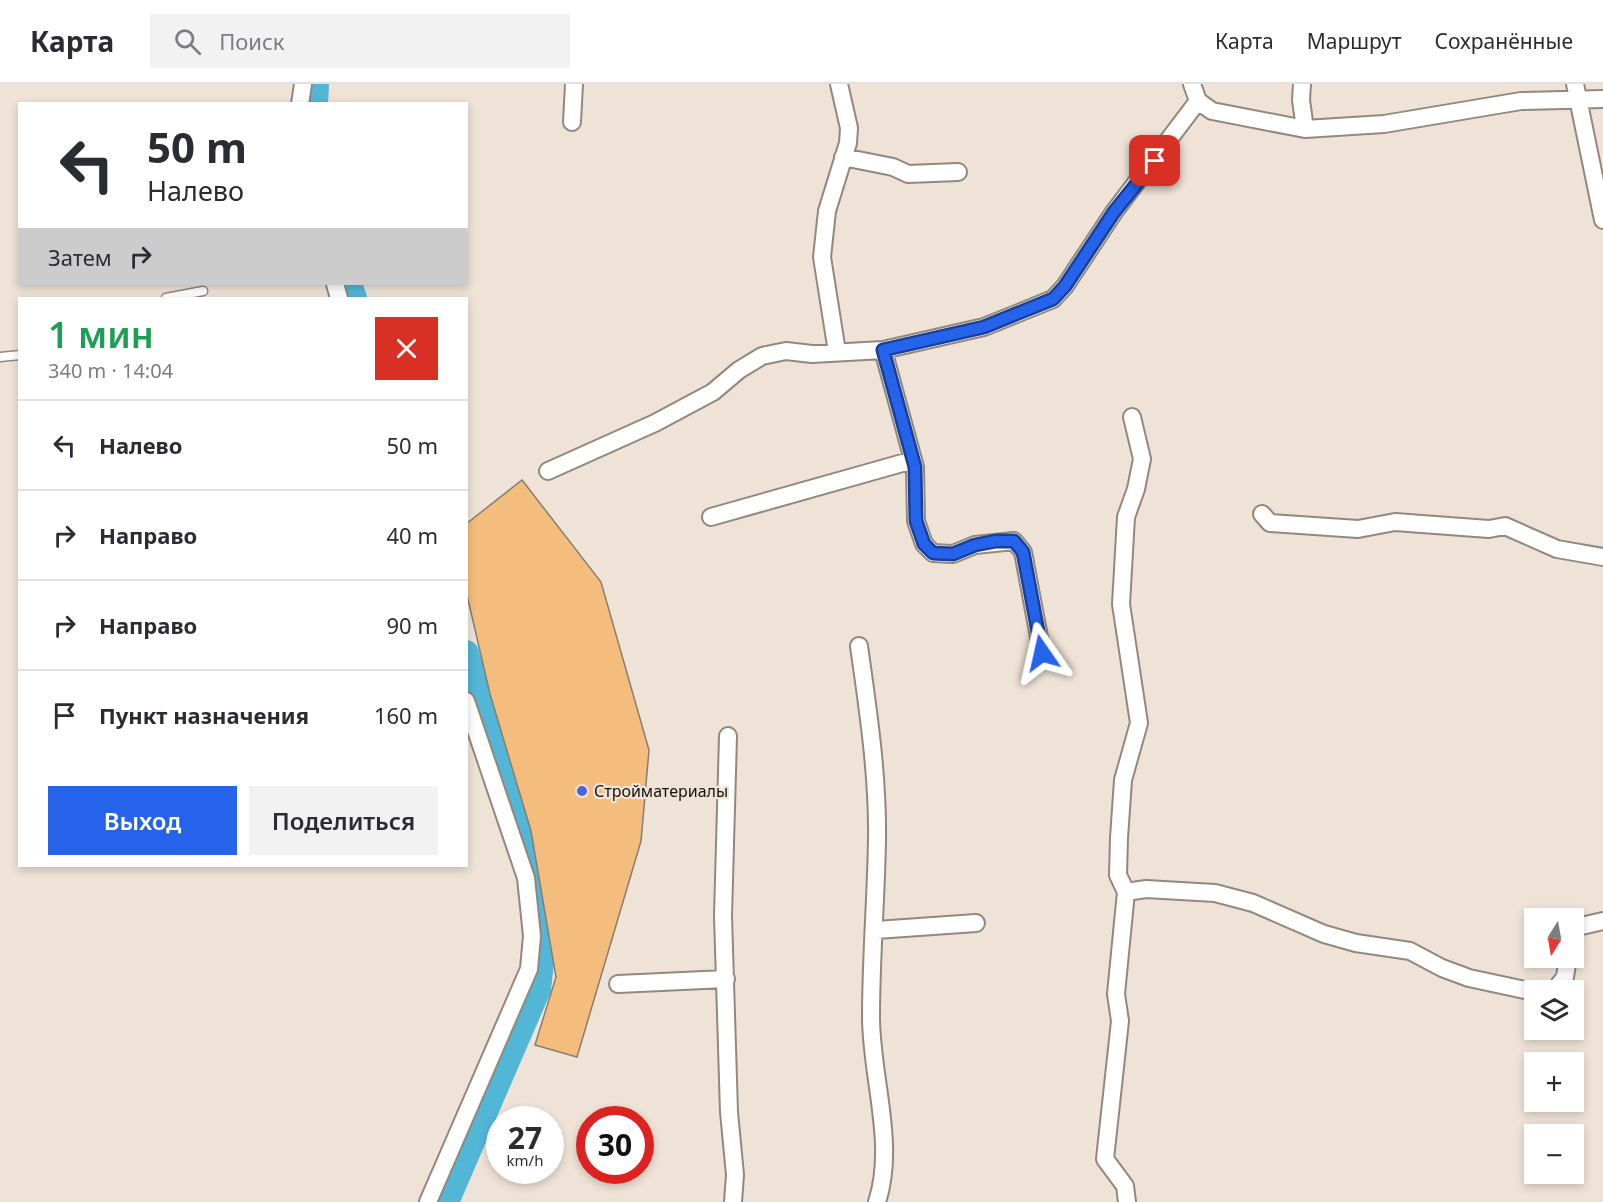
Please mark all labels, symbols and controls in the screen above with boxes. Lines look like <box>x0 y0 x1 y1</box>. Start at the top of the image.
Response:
search box <box>150 14 570 68</box>
text: Карта <box>30 22 114 60</box>
icon: search <box>171 25 204 58</box>
text: Поиск <box>219 26 285 56</box>
text: Карта <box>1215 27 1274 55</box>
text: Маршрут <box>1307 27 1402 55</box>
text: Сохранённые <box>1435 27 1573 55</box>
text: 50 m <box>147 118 247 175</box>
icon: left <box>48 126 126 204</box>
pin <box>1129 135 1180 186</box>
icon: arrive <box>1138 144 1171 177</box>
text: Налево <box>147 172 244 209</box>
icon: right <box>124 240 157 273</box>
text: Затем <box>48 242 112 272</box>
text: 1 мин <box>48 310 154 359</box>
button: close <box>375 317 438 380</box>
text: 340 m · 14:04 <box>48 357 173 384</box>
icon: left <box>48 429 81 462</box>
text: Налево <box>99 430 182 460</box>
text: 50 m <box>387 430 438 460</box>
icon: right <box>48 519 81 552</box>
text: Направо <box>99 520 197 550</box>
text: 40 m <box>387 520 438 550</box>
icon: right <box>48 609 81 642</box>
text: Направо <box>99 610 197 640</box>
text: 90 m <box>387 610 438 640</box>
position arrow <box>1010 621 1074 685</box>
icon: arrive <box>48 699 81 732</box>
text: Пункт назначения <box>99 700 309 730</box>
text: 160 m <box>374 700 438 730</box>
place label: Стройматериалы <box>594 780 728 802</box>
marker: Стройматериалы <box>575 784 589 798</box>
button: Выход <box>48 786 237 855</box>
button: Поделиться <box>249 786 438 855</box>
north arrow <box>1524 908 1584 968</box>
map controls <box>1524 908 1584 1184</box>
button: layers <box>1524 980 1584 1040</box>
button: + <box>1524 1052 1584 1112</box>
speed limit sign: 30 <box>576 1106 654 1184</box>
text: 27 <box>508 1117 542 1158</box>
button: − <box>1524 1124 1584 1184</box>
text: km/h <box>507 1150 543 1170</box>

